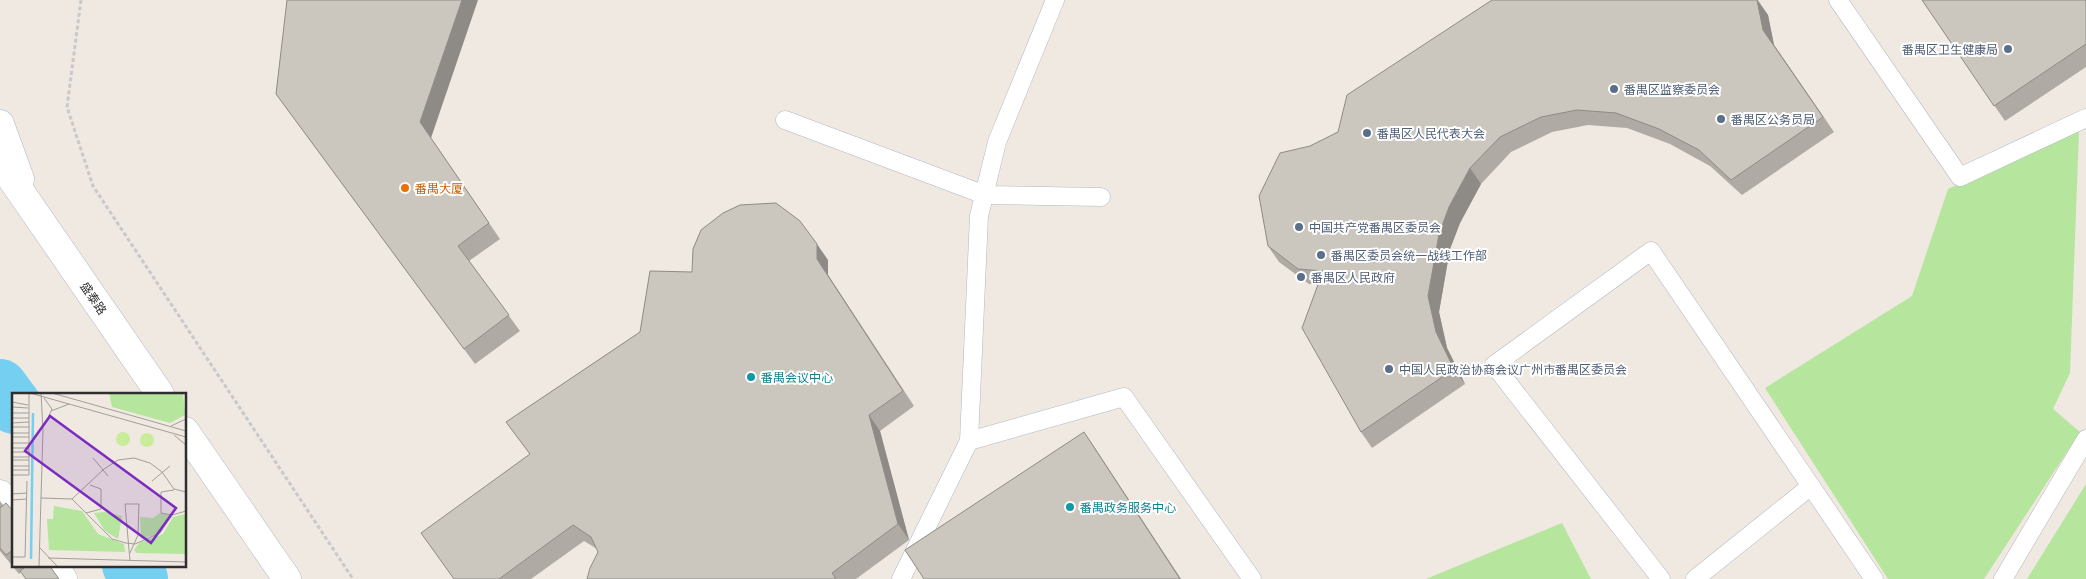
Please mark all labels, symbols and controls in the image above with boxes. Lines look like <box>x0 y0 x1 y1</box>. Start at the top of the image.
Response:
place label: 番禺区卫生健康局 <box>1902 42 1998 56</box>
marker: 番禺区卫生健康局 <box>2002 43 2014 55</box>
place label: 番禺区监察委员会 <box>1624 82 1720 96</box>
marker: 番禺区监察委员会 <box>1608 83 1620 95</box>
place label: 番禺区公务员局 <box>1731 112 1815 126</box>
marker: 番禺区公务员局 <box>1715 113 1727 125</box>
place label: 番禺区人民代表大会 <box>1377 126 1485 140</box>
marker: 番禺区人民代表大会 <box>1361 127 1373 139</box>
place label: 番禺大厦 <box>415 181 463 195</box>
marker: 番禺大厦 <box>399 182 411 194</box>
place label: 中国共产党番禺区委员会 <box>1309 220 1441 234</box>
marker: 中国共产党番禺区委员会 <box>1293 221 1305 233</box>
place label: 番禺区委员会统一战线工作部 <box>1331 248 1487 262</box>
marker: 番禺区委员会统一战线工作部 <box>1315 249 1327 261</box>
place label: 番禺区人民政府 <box>1311 270 1395 284</box>
marker: 番禺区人民政府 <box>1295 271 1307 283</box>
street label: 盛泰路 <box>78 279 110 317</box>
place label: 中国人民政治协商会议广州市番禺区委员会 <box>1399 362 1627 376</box>
marker: 中国人民政治协商会议广州市番禺区委员会 <box>1383 363 1395 375</box>
place label: 番禺会议中心 <box>761 370 833 384</box>
marker: 番禺会议中心 <box>745 371 757 383</box>
inset map <box>12 393 186 566</box>
place label: 番禺政务服务中心 <box>1080 500 1176 514</box>
marker: 番禺政务服务中心 <box>1064 501 1076 513</box>

